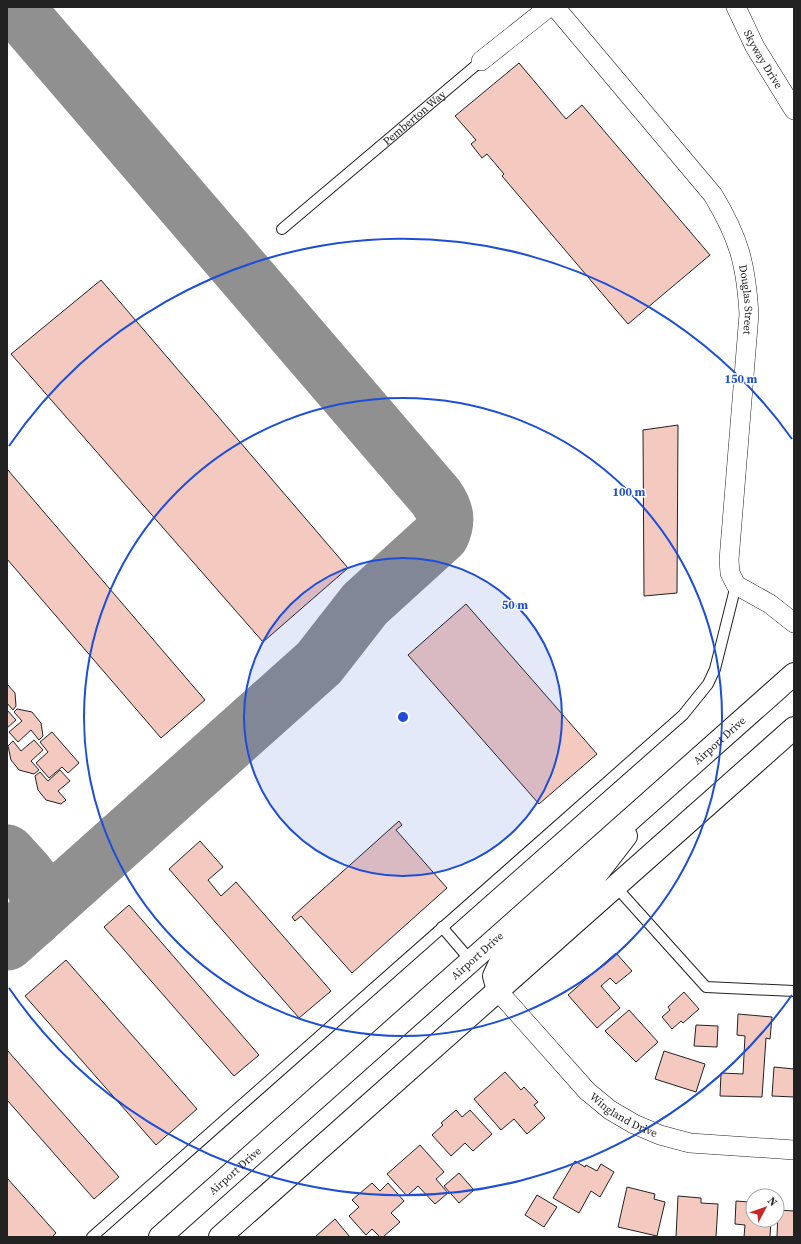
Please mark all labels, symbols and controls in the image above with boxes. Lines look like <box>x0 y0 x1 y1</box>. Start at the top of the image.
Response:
street label: Skyway Drive <box>740 28 786 92</box>
street label: Pemberton Way <box>380 87 449 149</box>
street label: Douglas Street <box>735 263 756 336</box>
text: 150 m <box>725 371 758 387</box>
text: 100 m <box>613 484 646 500</box>
text: 50 m <box>502 597 528 613</box>
centre of rings <box>396 710 410 724</box>
street label: Airport Drive <box>690 713 749 768</box>
street label: Airport Drive <box>448 928 507 983</box>
street label: Wingland Drive <box>586 1089 660 1141</box>
street label: Airport Drive <box>206 1143 265 1198</box>
north arrow <box>745 1188 785 1228</box>
text: N <box>764 1194 780 1210</box>

